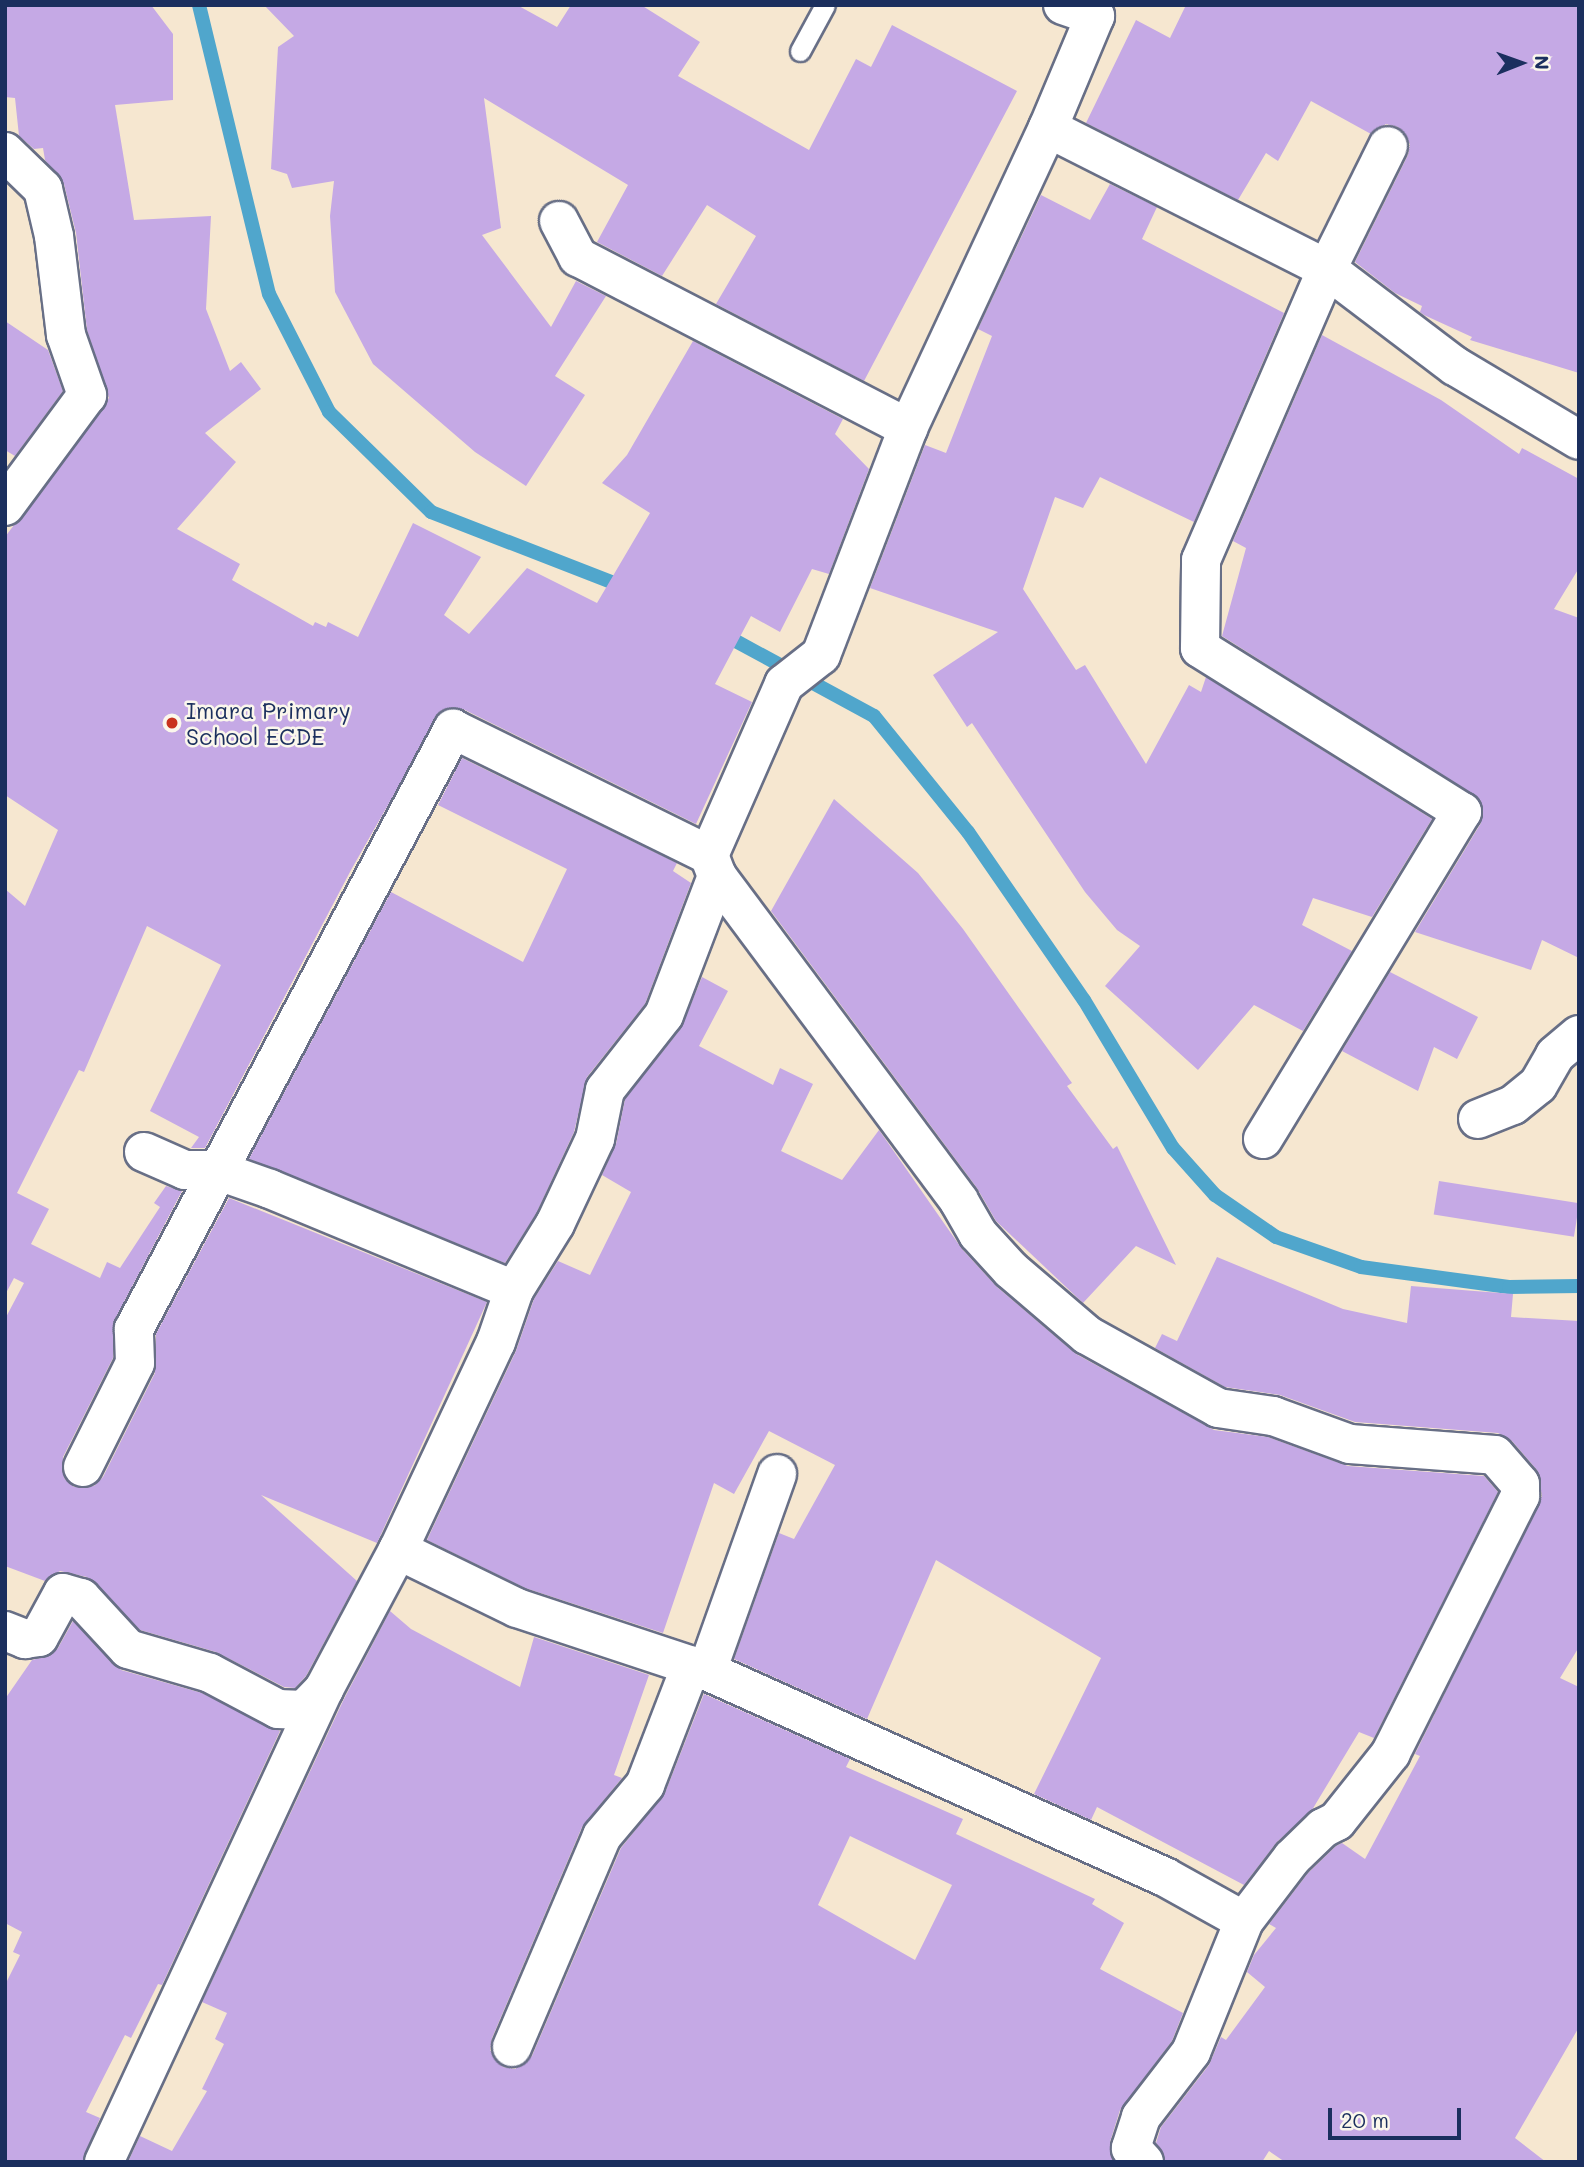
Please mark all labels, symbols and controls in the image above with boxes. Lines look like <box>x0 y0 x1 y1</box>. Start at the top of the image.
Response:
north arrow <box>1486 28 1556 98</box>
text: N <box>1530 55 1555 70</box>
place label: Imara Primary School ECDE <box>186 696 351 750</box>
marker: Imara Primary School ECDE <box>164 715 180 731</box>
scale bar <box>1332 2094 1465 2138</box>
text: 20 m <box>1341 2106 1389 2133</box>

